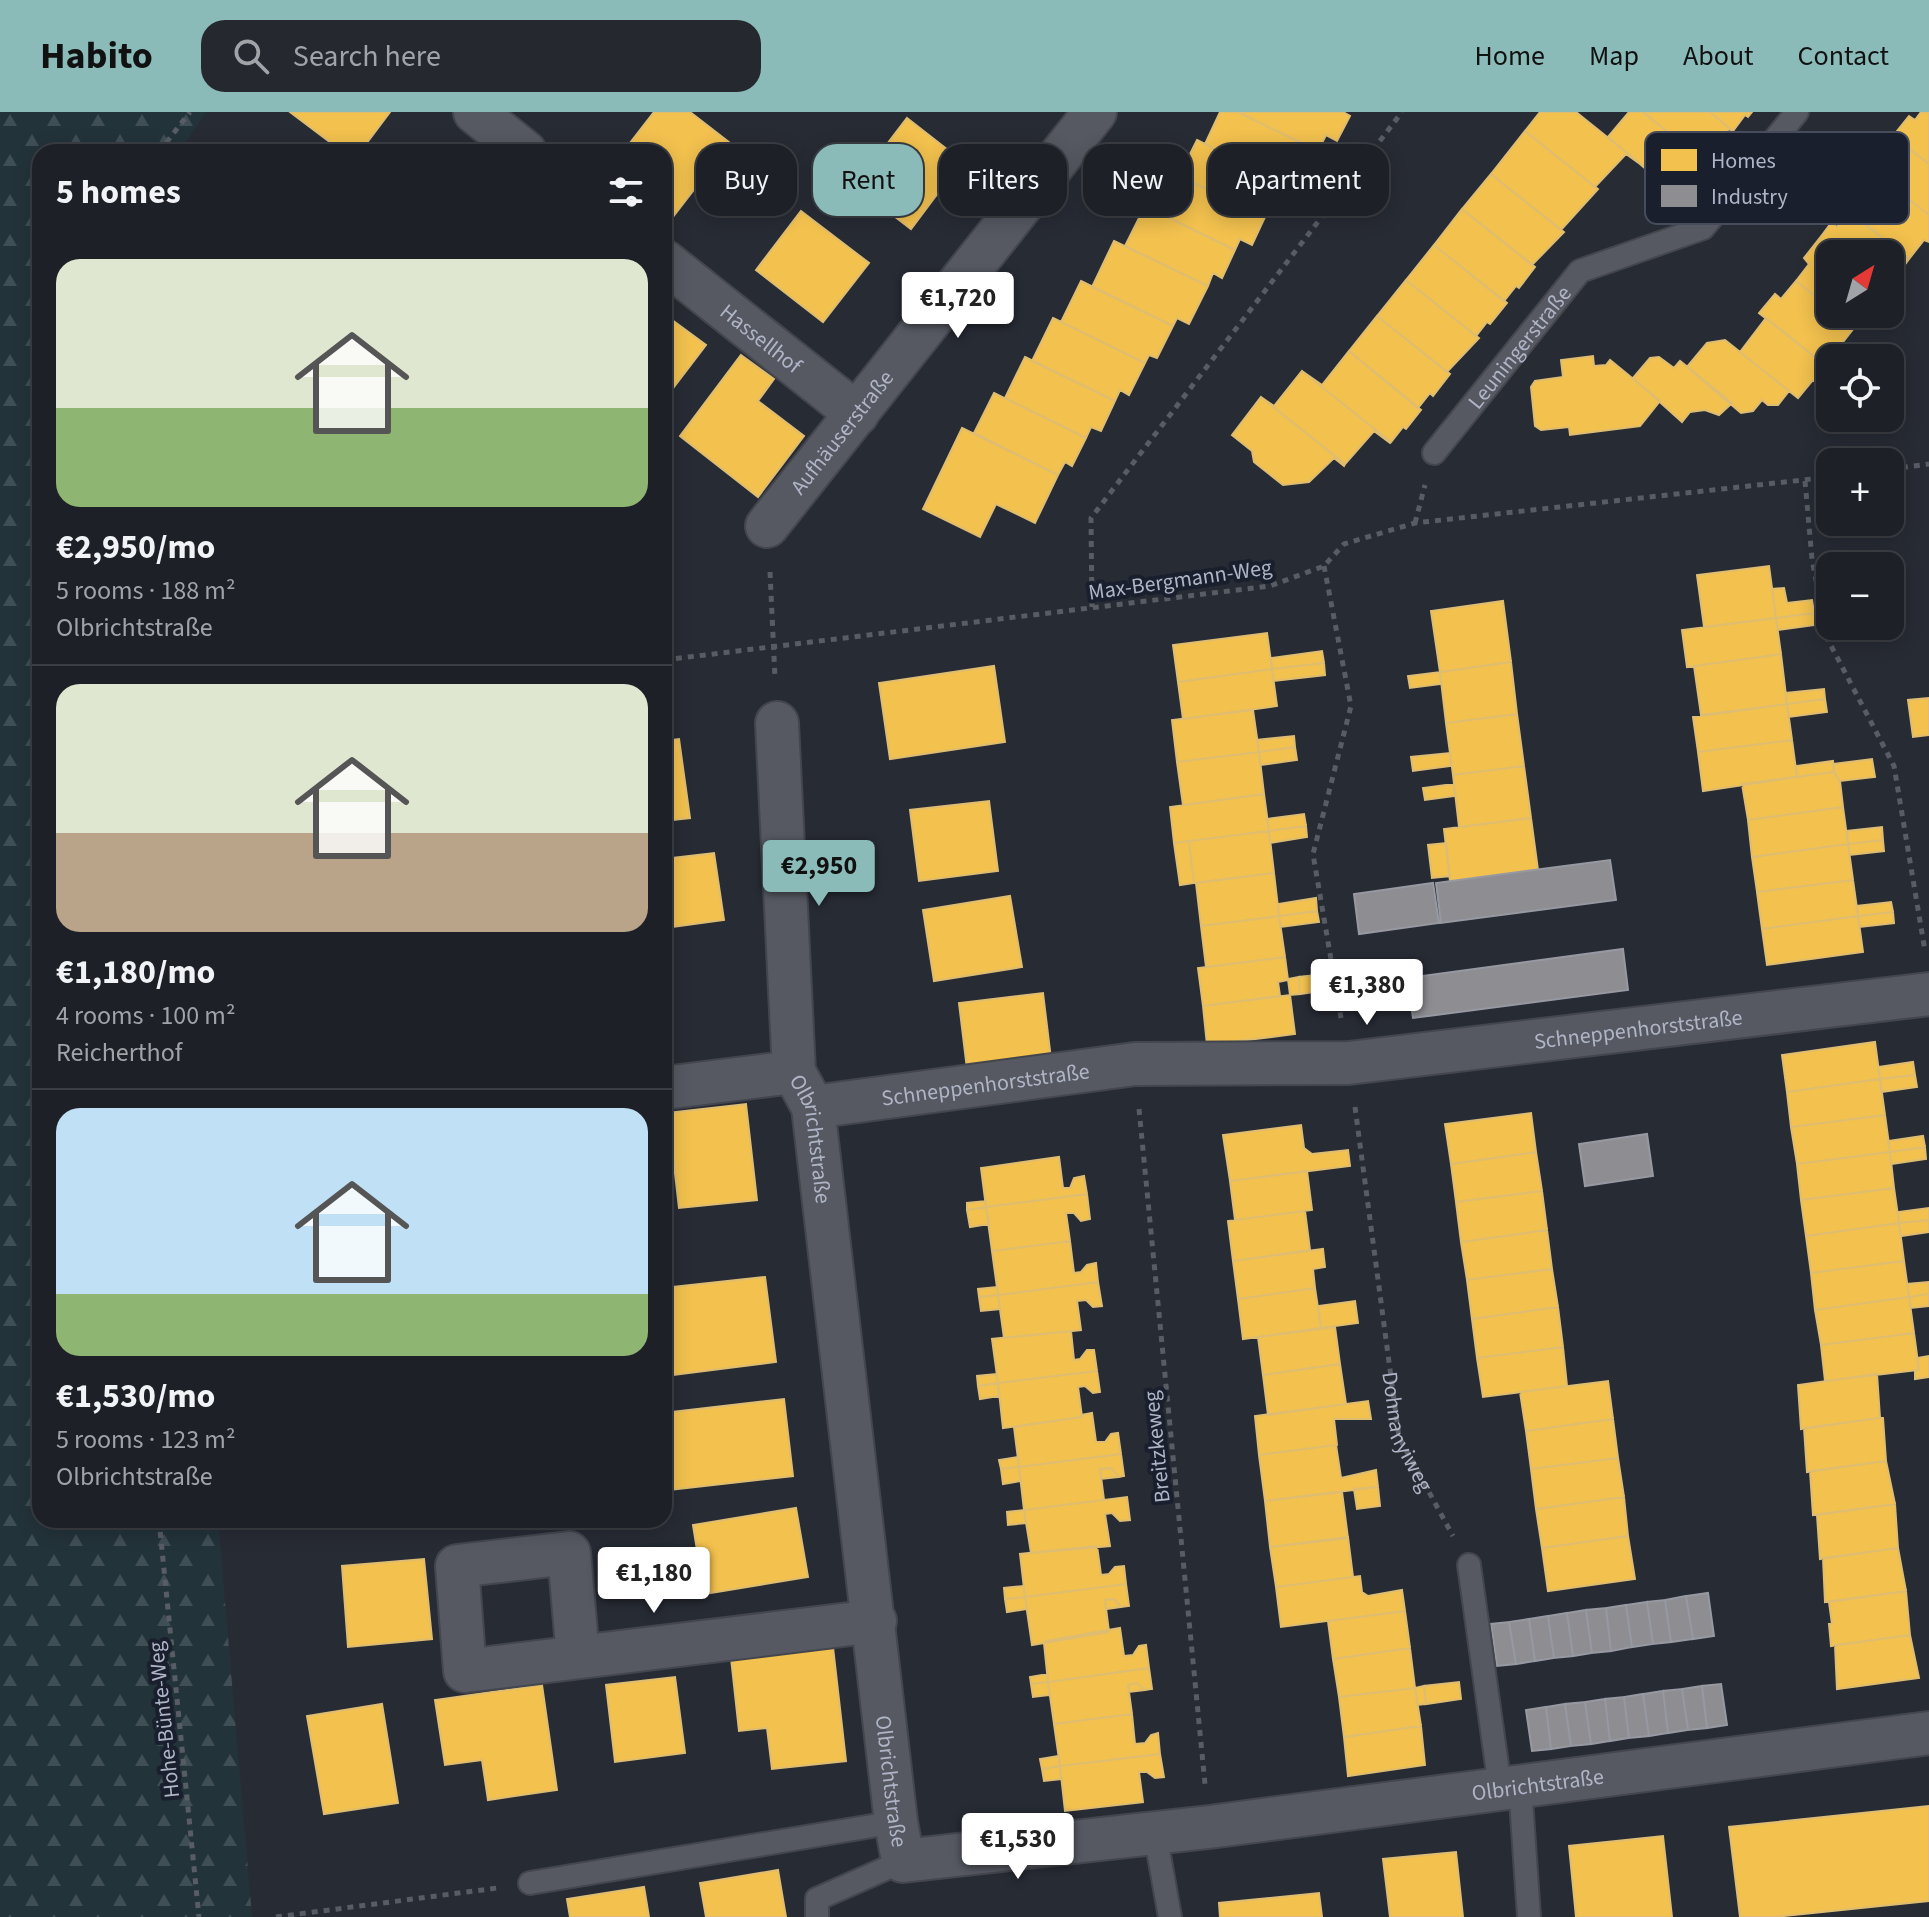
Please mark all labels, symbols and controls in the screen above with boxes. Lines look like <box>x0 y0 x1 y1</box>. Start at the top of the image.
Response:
search box <box>201 20 761 92</box>
text: Habito <box>40 29 153 83</box>
icon: search <box>229 34 273 78</box>
text: Search here <box>293 35 441 78</box>
text: Home <box>1474 36 1545 76</box>
text: Map <box>1589 36 1639 76</box>
text: About <box>1683 36 1754 76</box>
text: Contact <box>1798 36 1889 76</box>
legend <box>1645 132 1909 224</box>
chip: Buy <box>696 144 797 216</box>
chip: Rent <box>813 144 923 216</box>
chip: Filters <box>939 144 1067 216</box>
chip: New <box>1083 144 1192 216</box>
chip: Apartment <box>1208 144 1389 216</box>
text: Homes <box>1711 145 1776 177</box>
text: 5 homes <box>56 168 181 217</box>
icon: filters <box>604 170 648 214</box>
text: Industry <box>1711 181 1788 213</box>
north arrow <box>1816 240 1904 328</box>
map controls <box>1816 240 1904 640</box>
pin: €1,720 <box>893 272 1023 340</box>
text: €1,720 <box>920 279 996 316</box>
street label: Leuningerstraße <box>1460 279 1579 416</box>
street label: Hassellhof <box>713 296 809 382</box>
icon: home <box>280 311 424 455</box>
button: locate <box>1816 344 1904 432</box>
street label: Aufhäuserstraße <box>783 363 902 502</box>
button: + <box>1816 448 1904 536</box>
text: €2,950/mo <box>56 523 216 572</box>
street label: Max-Bergmann-Weg <box>1086 551 1274 609</box>
button: − <box>1816 552 1904 640</box>
text: 5 rooms · 188 m² <box>56 572 235 609</box>
text: Olbrichtstraße <box>56 609 213 646</box>
icon: home <box>280 736 424 880</box>
pin: €2,950 <box>754 840 884 908</box>
text: €2,950 <box>781 847 857 884</box>
text: €1,180/mo <box>56 948 216 997</box>
pin: €1,380 <box>1302 959 1432 1027</box>
text: €1,380 <box>1329 966 1405 1003</box>
text: 4 rooms · 100 m² <box>56 997 235 1034</box>
street label: Schneppenhorststraße <box>1532 1001 1744 1058</box>
text: Reicherthof <box>56 1034 182 1071</box>
street label: Schneppenhorststraße <box>880 1055 1092 1115</box>
street label: Olbrichtstraße <box>781 1069 839 1206</box>
icon: home <box>280 1160 424 1304</box>
street label: Dohnanyiweg <box>1373 1370 1441 1498</box>
text: €1,530/mo <box>56 1372 216 1421</box>
street label: Breitzkeweg <box>1135 1389 1179 1505</box>
text: 5 rooms · 123 m² <box>56 1421 235 1458</box>
text: Olbrichtstraße <box>56 1458 213 1495</box>
pin: €1,180 <box>589 1547 719 1615</box>
text: €1,180 <box>616 1554 692 1591</box>
street label: Hohe-Bünte-Weg <box>140 1640 188 1800</box>
street label: Olbrichtstraße <box>867 1714 915 1850</box>
street label: Olbrichtstraße <box>1470 1761 1606 1810</box>
pin: €1,530 <box>953 1813 1083 1881</box>
text: €1,530 <box>980 1820 1056 1857</box>

